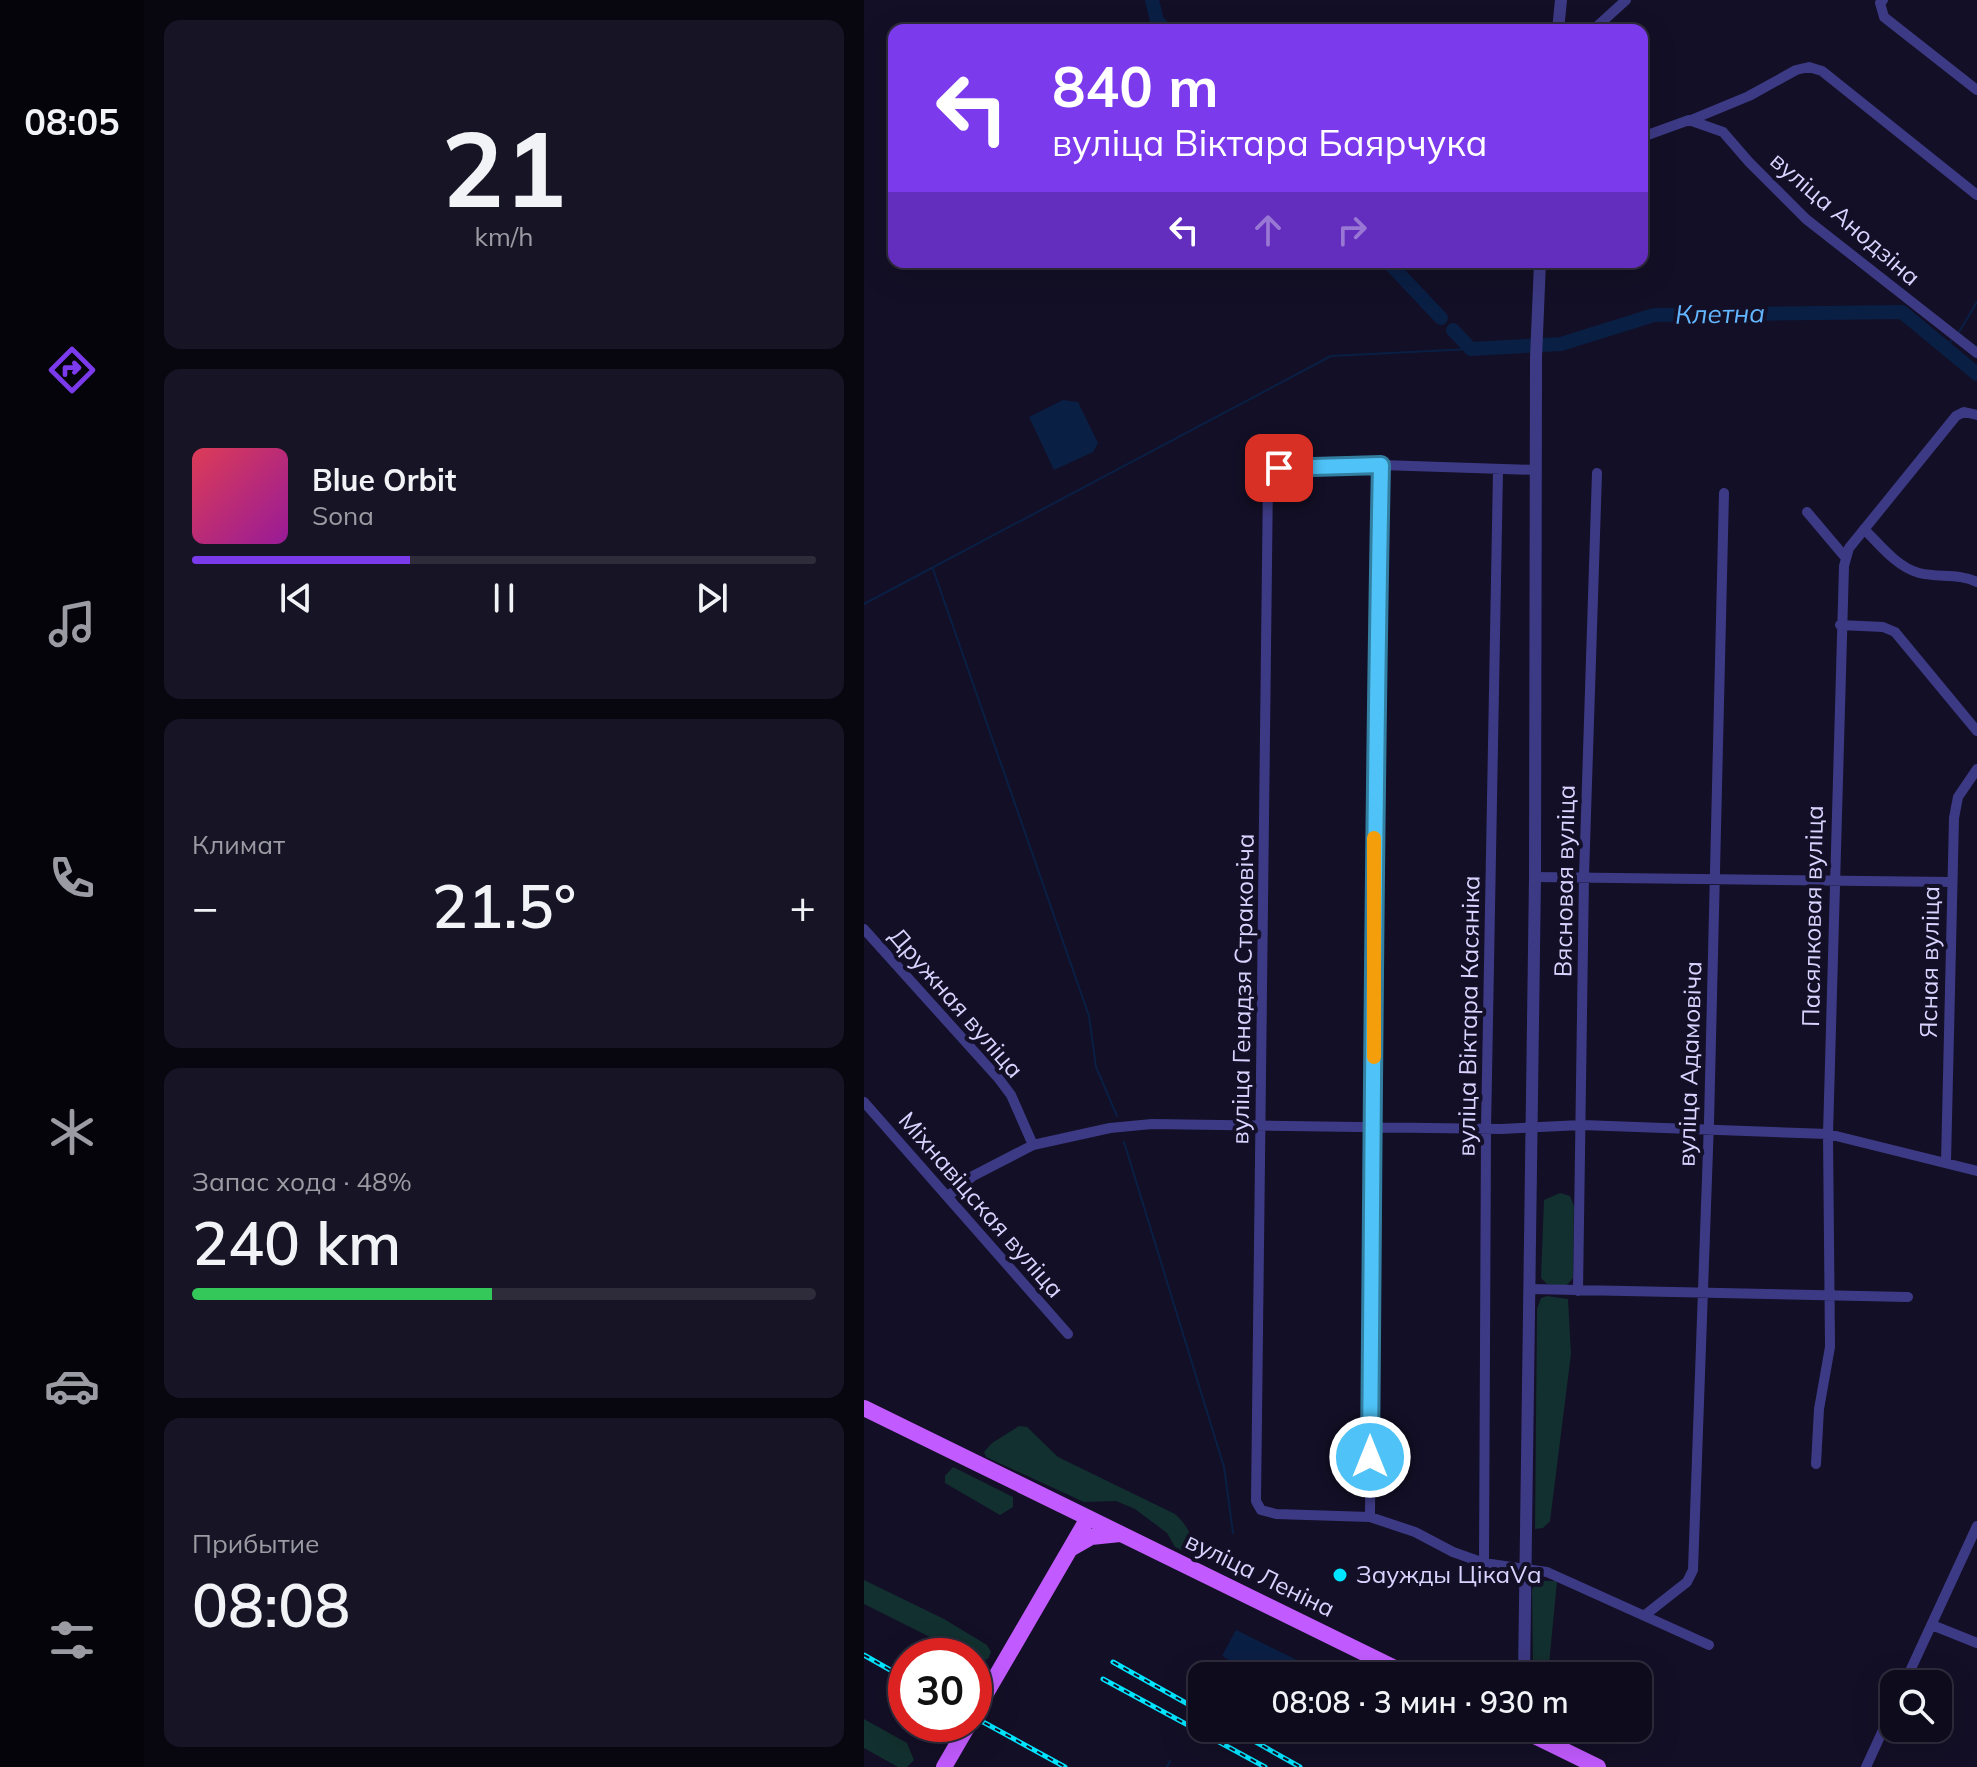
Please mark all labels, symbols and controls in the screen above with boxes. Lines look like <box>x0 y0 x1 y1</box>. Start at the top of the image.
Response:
text: 840 m <box>1052 51 1219 121</box>
icon: left <box>920 56 1024 160</box>
text: 08:05 <box>24 99 120 144</box>
text: 21 <box>442 102 566 233</box>
text: вуліца Віктара Баярчука <box>1052 120 1487 165</box>
street label: вуліца Анодзіна <box>1765 145 1927 292</box>
icon: left <box>1162 208 1206 252</box>
icon: ahead <box>1246 208 1290 252</box>
icon: right <box>1330 208 1374 252</box>
text: km/h <box>475 220 533 253</box>
water label: Клетна <box>1675 296 1765 331</box>
icon: directions <box>44 342 100 398</box>
pin <box>1245 434 1313 502</box>
icon: arrive <box>1257 446 1301 490</box>
text: Blue Orbit <box>312 461 456 499</box>
text: Sona <box>312 499 374 532</box>
icon: previous <box>274 576 318 620</box>
icon: pause <box>482 576 526 620</box>
icon: next <box>690 576 734 620</box>
icon: music <box>44 596 100 652</box>
street label: Вясновая вуліца <box>1547 785 1581 977</box>
street label: Пасялковая вуліца <box>1795 805 1829 1027</box>
text: Климат <box>192 828 285 861</box>
street label: вуліца Генадзя Страковіча <box>1224 833 1260 1145</box>
icon: phone <box>44 850 100 906</box>
text: 21.5° <box>432 868 576 943</box>
street label: вуліца Віктара Касяніка <box>1451 875 1485 1157</box>
text: − <box>192 879 218 934</box>
text: + <box>790 879 816 934</box>
street label: Ясная вуліца <box>1913 886 1945 1038</box>
street label: Дружная вуліца <box>883 921 1030 1084</box>
street label: вуліца Адамовіча <box>1670 961 1708 1167</box>
icon: climate <box>44 1104 100 1160</box>
street label: Міхнавіцская вуліца <box>893 1105 1071 1304</box>
text: Запас хода · 48% <box>192 1165 412 1198</box>
text: 240 km <box>192 1205 401 1280</box>
icon: car <box>44 1358 100 1414</box>
position arrow <box>1328 1415 1412 1499</box>
street label: вуліца Леніна <box>1181 1525 1340 1623</box>
text: Прибытие <box>192 1527 319 1560</box>
place label: Заужды ЦікаVа <box>1356 1559 1542 1589</box>
marker: Заужды ЦікаVа <box>1331 1566 1349 1584</box>
text: 08:08 <box>192 1567 350 1642</box>
icon: filters <box>44 1612 100 1668</box>
speed limit sign: 30 <box>888 1638 992 1742</box>
map controls <box>1880 1670 1952 1742</box>
button: search <box>1880 1670 1952 1742</box>
text: 08:08 · 3 мин · 930 m <box>1271 1683 1569 1721</box>

